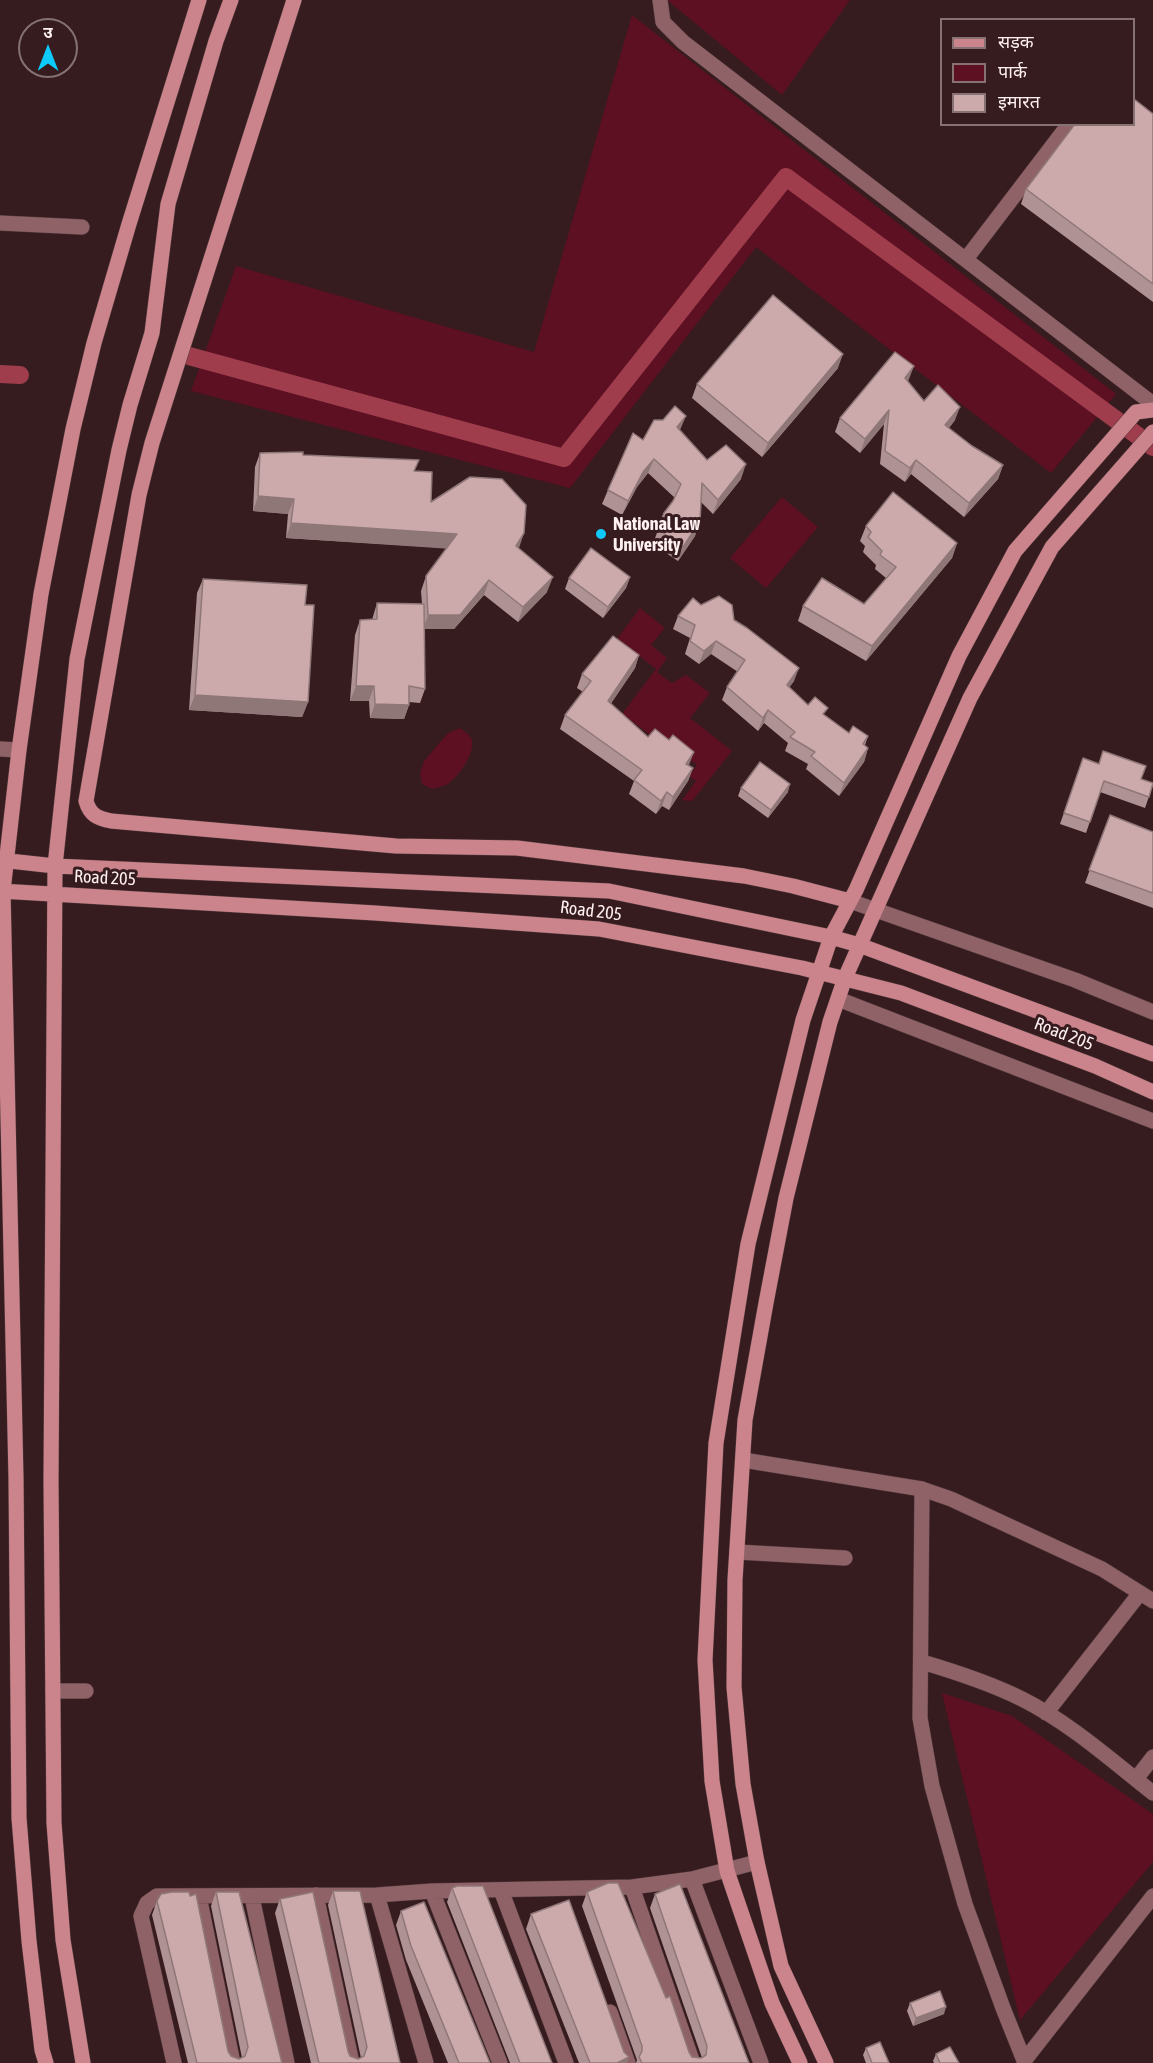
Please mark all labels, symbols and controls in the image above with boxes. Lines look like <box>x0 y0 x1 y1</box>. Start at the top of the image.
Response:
north arrow <box>18 18 78 78</box>
legend <box>940 18 1135 126</box>
text: उ <box>43 23 53 41</box>
text: सड़क <box>998 31 1034 52</box>
text: पार्क <box>998 61 1027 82</box>
text: इमारत <box>998 91 1040 112</box>
place label: National Law University <box>613 513 700 556</box>
marker: National Law University <box>594 527 608 541</box>
street label: Road 205 <box>73 866 137 890</box>
street label: Road 205 <box>559 896 623 926</box>
street label: Road 205 <box>1031 1013 1097 1055</box>

